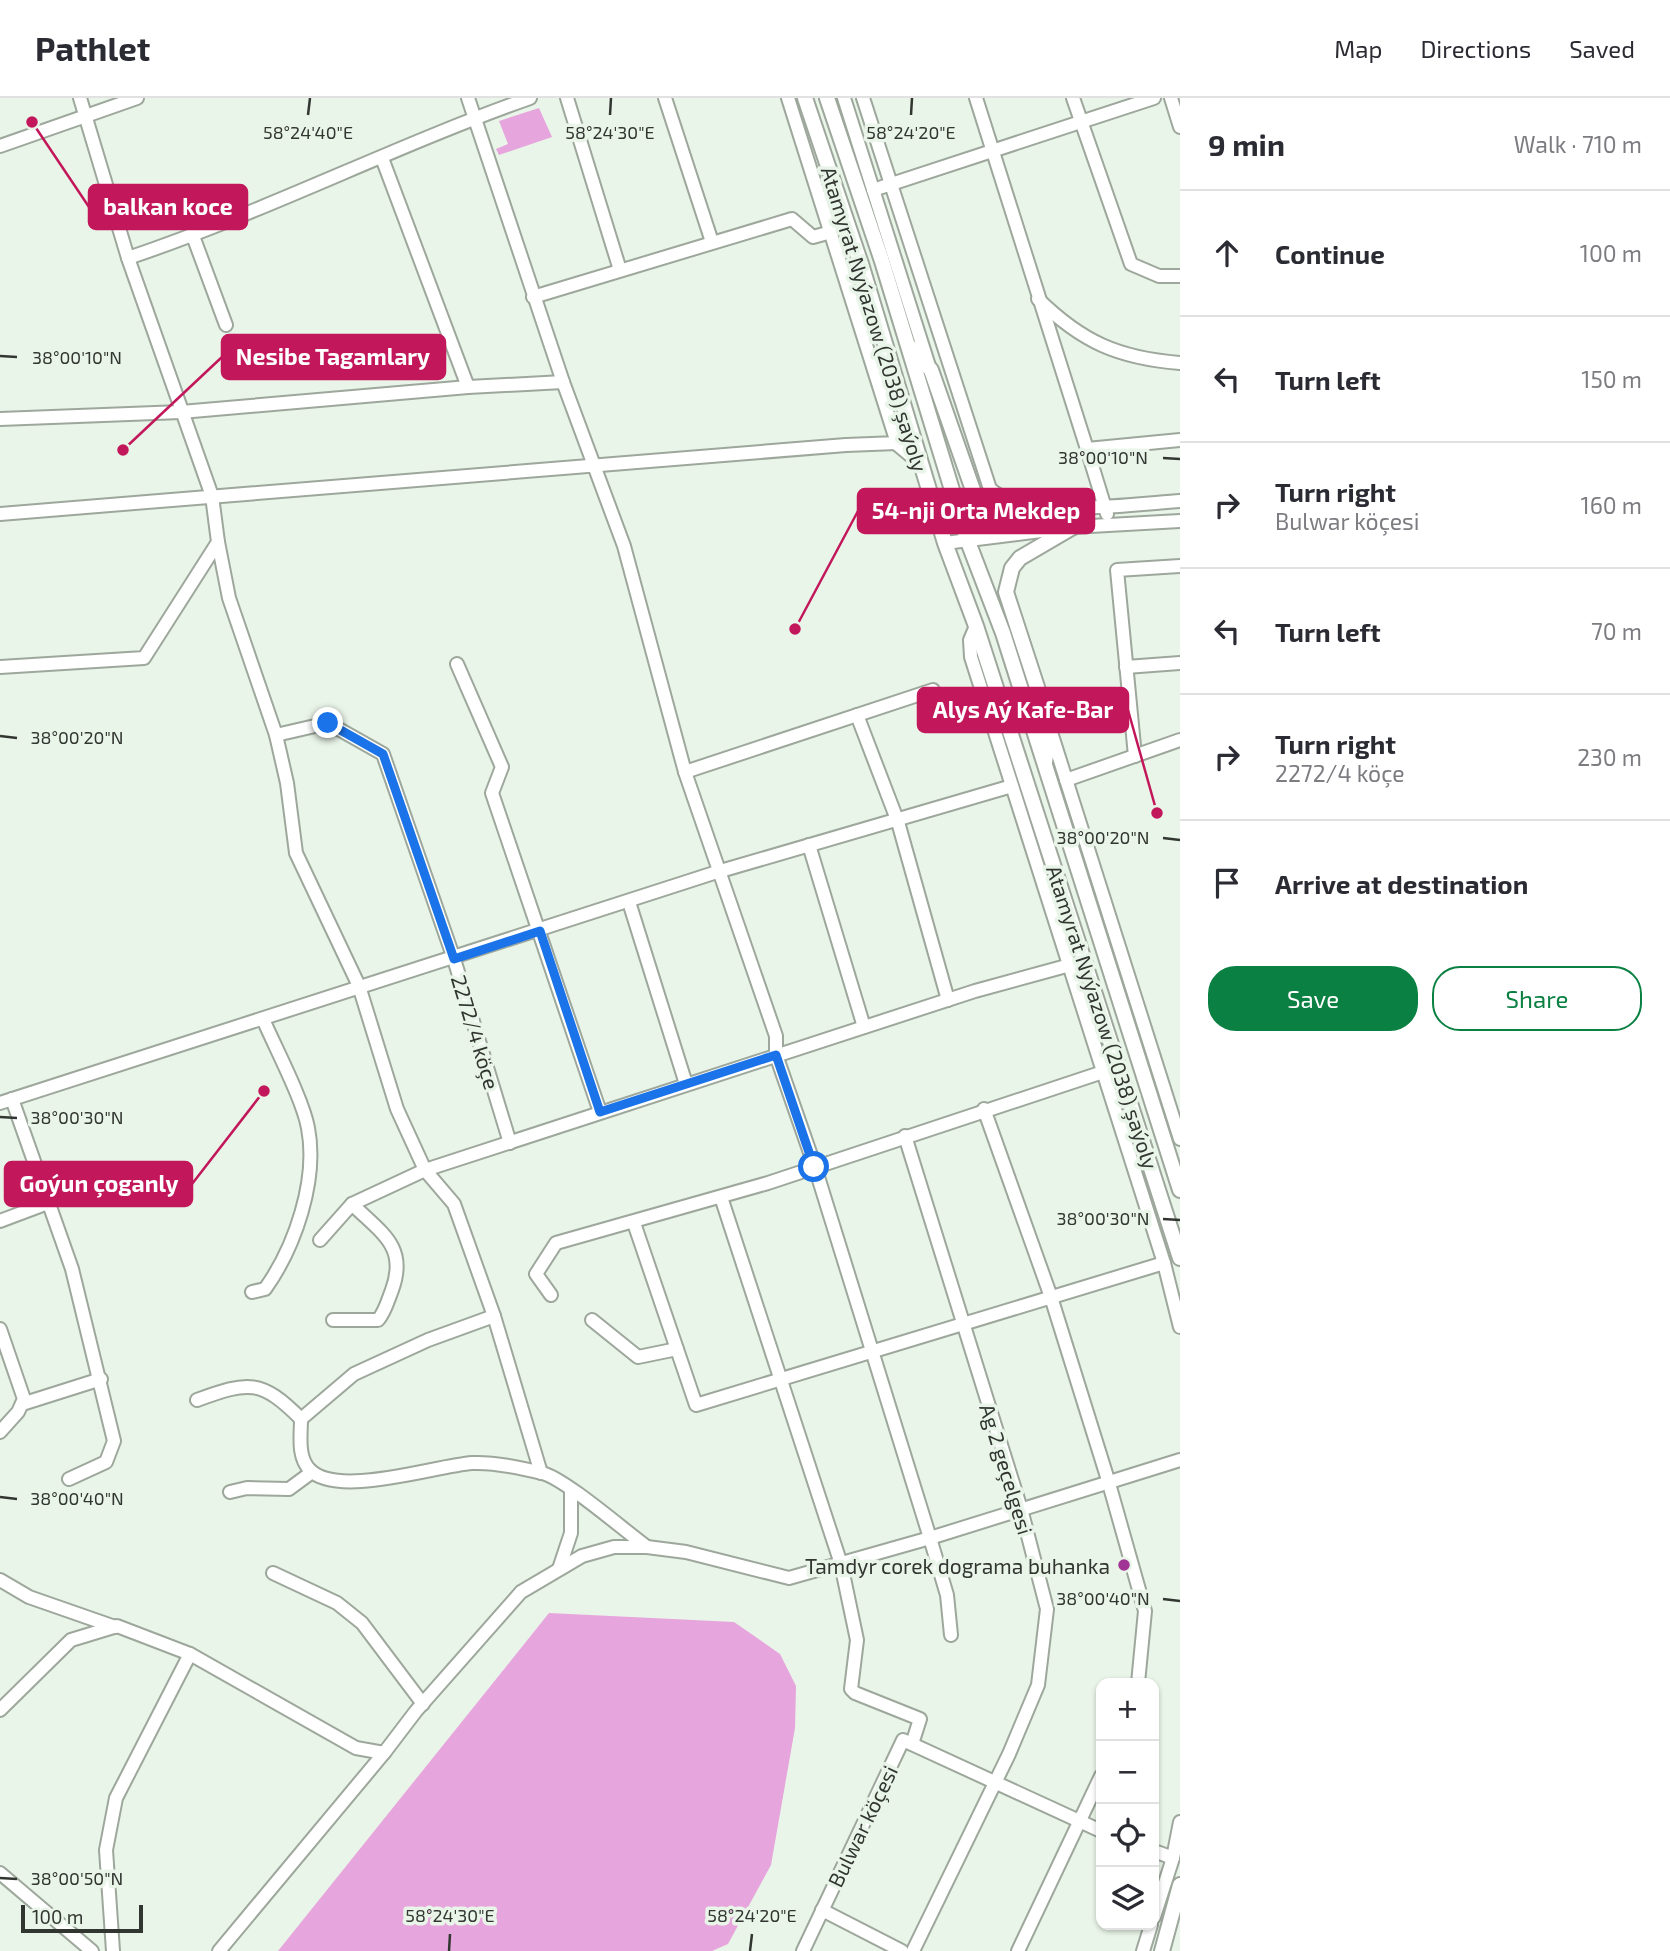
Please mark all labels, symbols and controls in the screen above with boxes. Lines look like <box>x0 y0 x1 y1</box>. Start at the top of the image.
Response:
text: Pathlet <box>35 28 150 68</box>
text: Map <box>1334 34 1382 63</box>
text: Directions <box>1420 34 1531 63</box>
text: Saved <box>1569 34 1635 63</box>
text: 58°24'40"E <box>263 121 353 143</box>
text: 58°24'30"E <box>565 121 655 143</box>
text: 58°24'20"E <box>866 121 956 143</box>
text: 9 min <box>1208 126 1285 162</box>
text: Walk · 710 m <box>1514 130 1642 158</box>
street label: Atamyrat Nyýazow (2038) şaýoly <box>815 163 933 475</box>
callout: balkan koce <box>89 185 247 229</box>
text: balkan koce <box>103 192 233 220</box>
icon: ahead <box>1208 234 1246 272</box>
text: Continue <box>1275 238 1385 269</box>
text: 100 m <box>1580 239 1642 267</box>
callout: Nesibe Tagamlary <box>222 335 445 379</box>
text: Nesibe Tagamlary <box>236 342 430 370</box>
text: 38°00'10"N <box>32 346 122 368</box>
icon: left <box>1208 360 1246 398</box>
text: Turn left <box>1275 364 1381 395</box>
text: 150 m <box>1581 365 1642 393</box>
text: 38°00'10"N <box>1058 446 1148 468</box>
text: Turn right <box>1275 476 1396 507</box>
icon: right <box>1208 486 1246 524</box>
callout: 54-nji Orta Mekdep <box>858 489 1094 533</box>
text: 160 m <box>1581 491 1642 519</box>
text: 54-nji Orta Mekdep <box>872 496 1080 524</box>
text: Bulwar köçesi <box>1275 507 1420 535</box>
icon: left <box>1208 612 1246 650</box>
text: Turn left <box>1275 616 1381 647</box>
text: 70 m <box>1591 617 1642 645</box>
callout: Alys Aý Kafe-Bar <box>918 688 1128 732</box>
text: Alys Aý Kafe-Bar <box>933 695 1113 723</box>
route end <box>312 707 343 738</box>
text: 38°00'20"N <box>31 726 123 748</box>
text: Turn right <box>1275 728 1396 759</box>
icon: right <box>1208 738 1246 776</box>
text: 230 m <box>1577 743 1642 771</box>
text: 2272/4 köçe <box>1275 759 1405 787</box>
text: 38°00'20"N <box>1057 826 1149 848</box>
street label: Atamyrat Nyýazow (2038) şaýoly <box>1040 862 1164 1173</box>
icon: arrive <box>1208 864 1246 902</box>
text: Arrive at destination <box>1275 868 1528 899</box>
button: Save <box>1208 966 1418 1031</box>
button: Share <box>1432 966 1642 1031</box>
street label: 2272/4 köçe <box>445 972 505 1093</box>
text: 38°00'30"N <box>31 1106 123 1128</box>
route start <box>798 1151 829 1182</box>
callout: Goýun çoganly <box>5 1162 192 1206</box>
text: Goýun çoganly <box>19 1169 179 1198</box>
text: 38°00'30"N <box>1057 1207 1149 1229</box>
street label: Ag 2 geçelgesi <box>973 1401 1039 1538</box>
text: 38°00'40"N <box>30 1487 124 1509</box>
place label: Tamdyr corek dograma buhanka <box>805 1553 1110 1578</box>
marker: Tamdyr corek dograma buhanka <box>1116 1557 1132 1573</box>
text: 38°00'40"N <box>1056 1587 1150 1609</box>
map controls <box>1096 1678 1159 1930</box>
button: + <box>1096 1678 1159 1741</box>
button: − <box>1096 1741 1159 1804</box>
street label: Bulwar köçesi <box>822 1761 904 1892</box>
button: locate <box>1096 1804 1159 1867</box>
text: 38°00'50"N <box>31 1867 123 1889</box>
button: layers <box>1096 1867 1159 1930</box>
scale bar <box>21 1902 144 1934</box>
text: 58°24'30"E <box>405 1904 495 1926</box>
text: 58°24'20"E <box>707 1904 797 1926</box>
text: 100 m <box>32 1905 83 1928</box>

